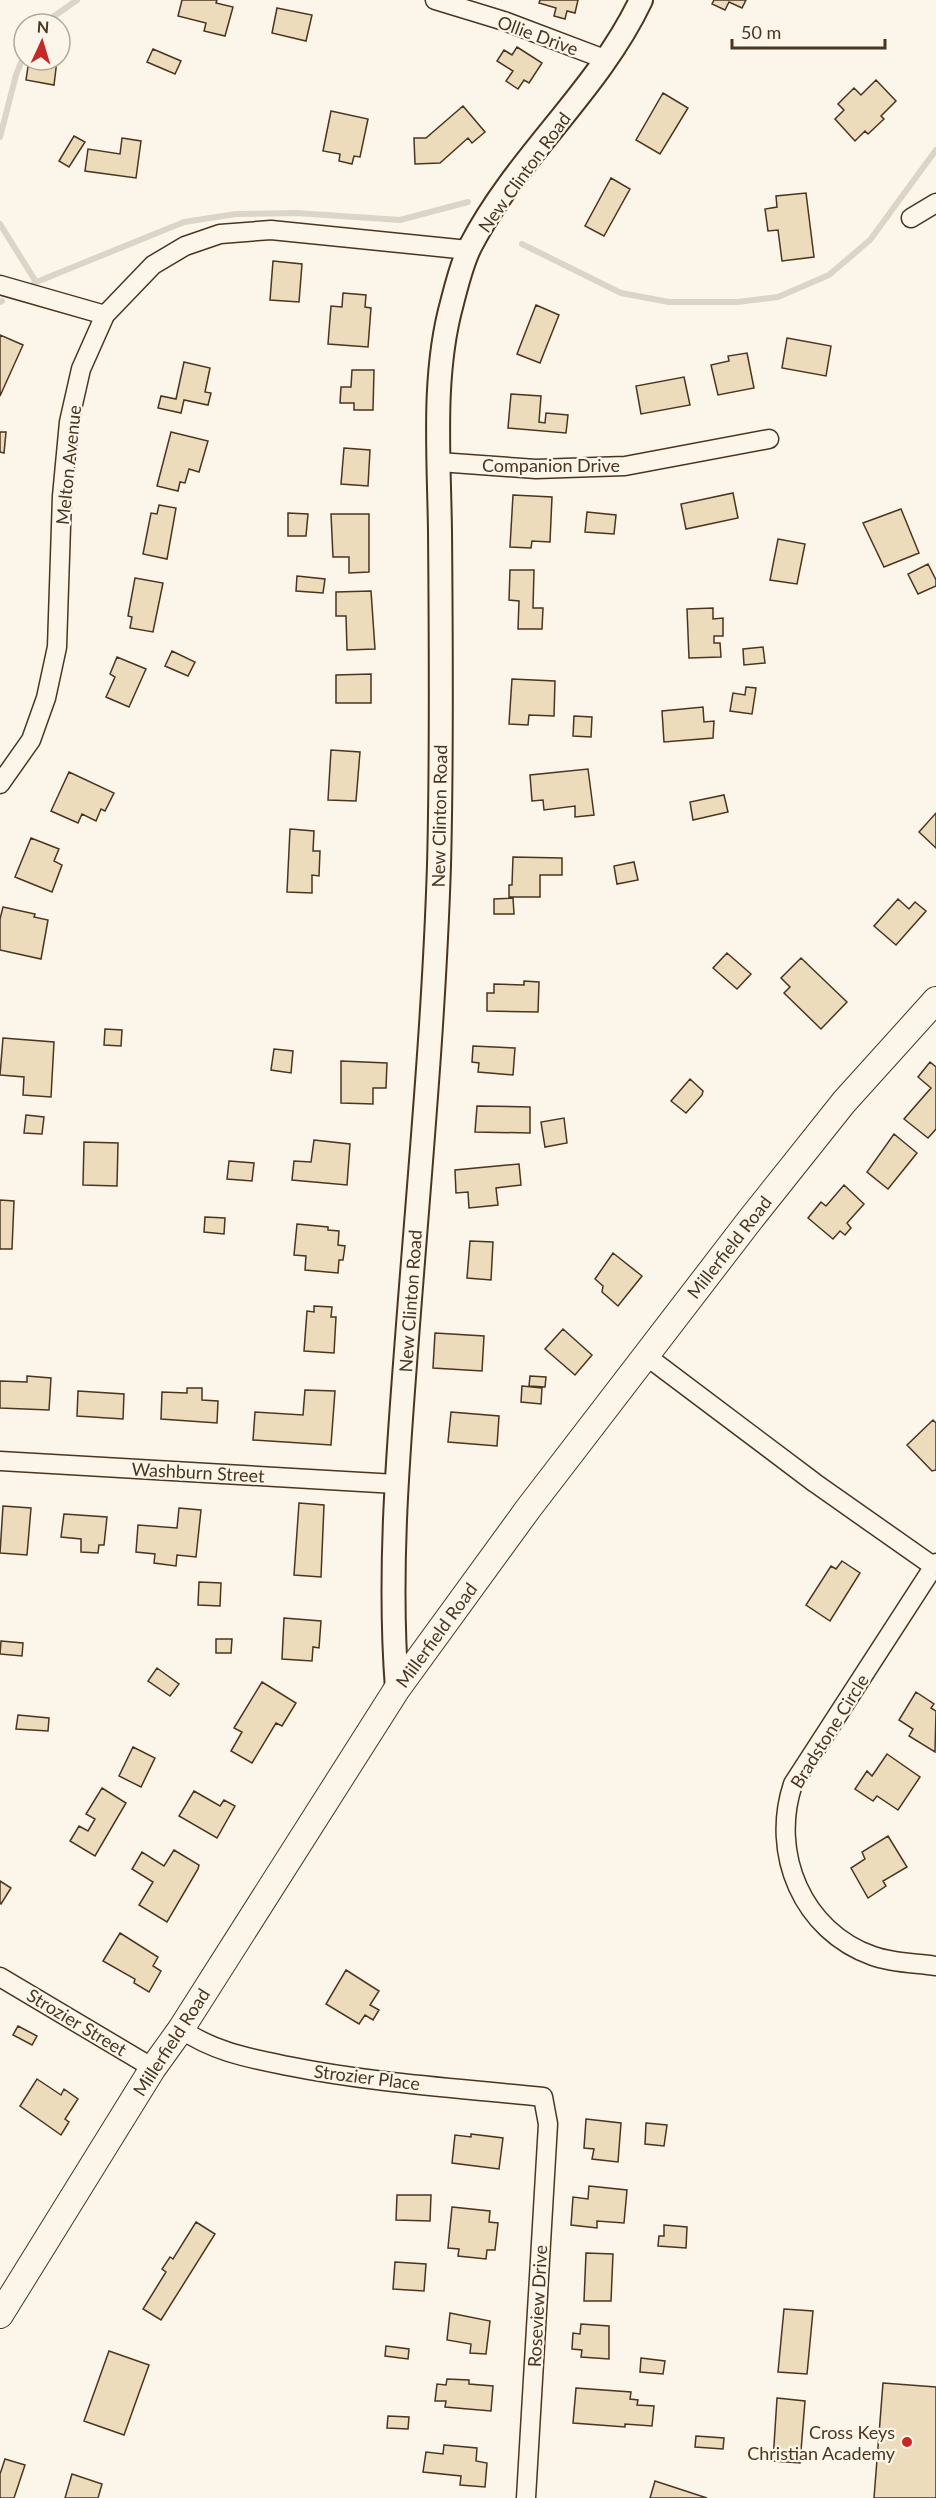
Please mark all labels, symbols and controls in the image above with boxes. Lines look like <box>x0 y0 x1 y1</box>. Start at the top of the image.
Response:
street label: Ollie Drive <box>495 10 581 60</box>
north arrow <box>12 12 72 72</box>
scale bar <box>732 12 885 50</box>
text: N <box>36 17 50 36</box>
text: 50 m <box>741 21 781 43</box>
street label: New Clinton Road <box>473 108 575 236</box>
street label: Melton Avenue <box>51 404 85 526</box>
street label: Companion Drive <box>482 454 620 476</box>
street label: New Clinton Road <box>427 744 451 888</box>
street label: Millerfield Road <box>682 1191 776 1303</box>
street label: New Clinton Road <box>394 1229 426 1373</box>
street label: Washburn Street <box>131 1458 266 1486</box>
street label: Millerfield Road <box>391 1578 481 1692</box>
street label: Bradstone Circle <box>785 1670 873 1792</box>
street label: Strozier Street <box>23 1984 131 2061</box>
street label: Millerfield Road <box>128 1984 214 2100</box>
street label: Strozier Place <box>313 2060 421 2094</box>
street label: Roseview Drive <box>523 2244 551 2368</box>
place label: Cross Keys Christian Academy <box>747 2421 896 2464</box>
marker: Cross Keys Christian Academy <box>900 2435 914 2449</box>

